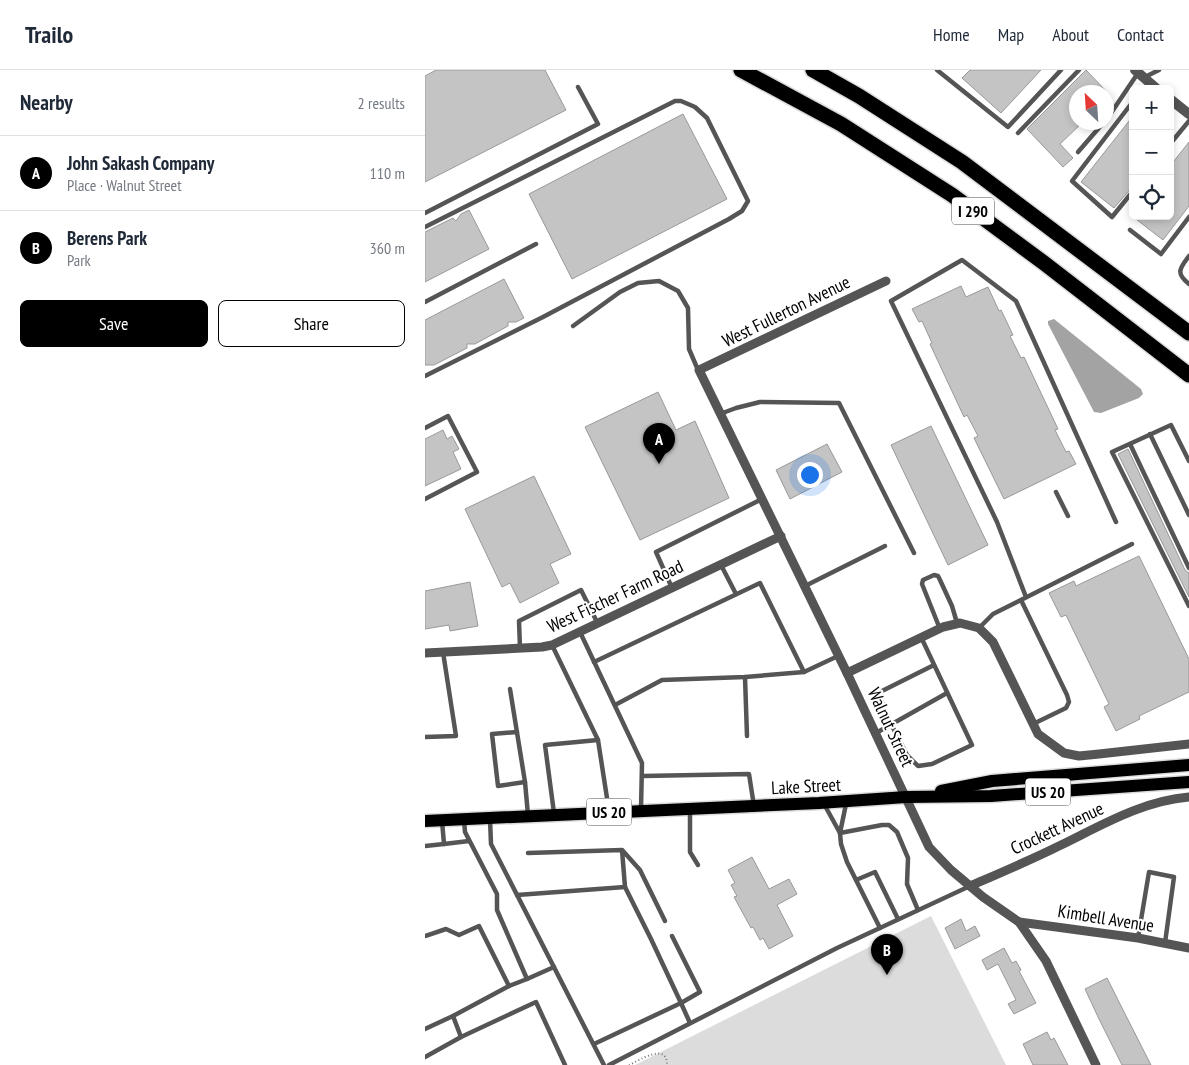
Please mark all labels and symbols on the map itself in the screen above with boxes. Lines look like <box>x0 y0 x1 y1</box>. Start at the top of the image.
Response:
north arrow <box>1069 85 1114 130</box>
road number: I 290 <box>952 198 994 224</box>
street label: West Fullerton Avenue <box>718 270 854 352</box>
pin: A <box>643 423 675 464</box>
your location <box>797 462 823 488</box>
street label: West Fischer Farm Road <box>543 554 687 638</box>
street label: Walnut Street <box>863 684 919 770</box>
street label: Lake Street <box>771 773 841 799</box>
road number: US 20 <box>1025 779 1071 806</box>
street label: Crockett Avenue <box>1007 796 1107 860</box>
road number: US 20 <box>587 799 631 826</box>
street label: Kimbell Avenue <box>1056 899 1156 937</box>
pin: B <box>871 934 903 975</box>

